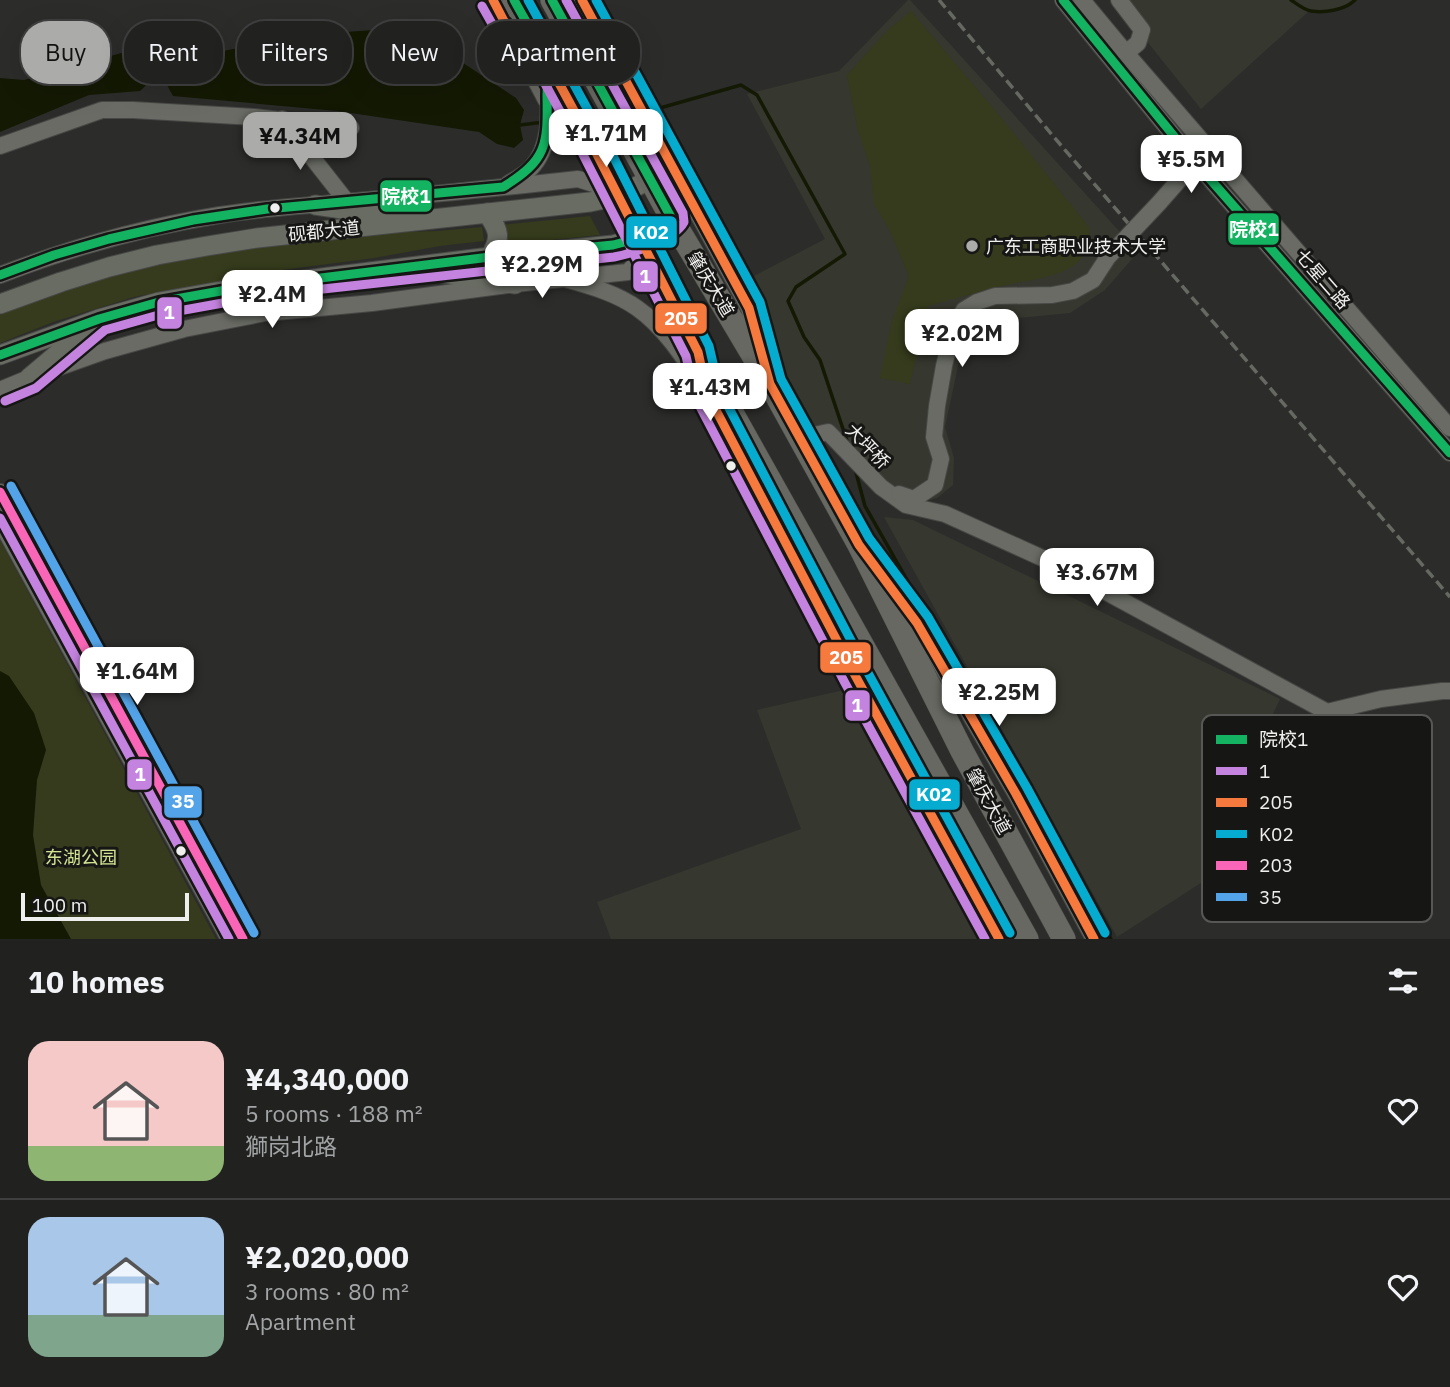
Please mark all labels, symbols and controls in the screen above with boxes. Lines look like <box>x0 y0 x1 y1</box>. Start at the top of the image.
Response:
chip: Buy <box>21 21 110 84</box>
chip: Rent <box>124 21 223 84</box>
chip: Filters <box>237 21 352 84</box>
chip: New <box>366 21 463 84</box>
chip: Apartment <box>477 21 640 84</box>
pin: ¥1.71M <box>549 110 663 169</box>
pin: ¥4.34M <box>243 113 357 172</box>
text: ¥1.71M <box>565 117 647 147</box>
text: ¥4.34M <box>259 120 341 150</box>
pin: ¥5.5M <box>1142 136 1240 195</box>
text: ¥5.5M <box>1157 143 1225 173</box>
line badge: 院校1 <box>379 179 433 213</box>
text: 院校1 <box>381 184 431 208</box>
unlabelled marker <box>268 201 282 215</box>
line badge: 院校1 <box>1227 212 1280 246</box>
line badge: K02 <box>625 215 678 249</box>
street label: 砚都大道 <box>287 216 361 246</box>
text: 院校1 <box>1229 217 1279 241</box>
text: K02 <box>633 220 669 244</box>
place label: 广东工商职业技术大学 <box>986 235 1166 258</box>
marker: 广东工商职业技术大学 <box>964 238 980 254</box>
pin: ¥2.29M <box>485 240 599 300</box>
street label: 七星二路 <box>1291 244 1355 314</box>
street label: 肇庆大道 <box>683 247 739 321</box>
text: ¥2.29M <box>501 248 583 278</box>
line badge: 1 <box>632 260 659 293</box>
text: 1 <box>639 264 651 288</box>
pin: ¥2.4M <box>223 270 321 330</box>
text: ¥2.4M <box>238 278 306 308</box>
line badge: 1 <box>156 296 183 330</box>
text: 1 <box>163 300 175 324</box>
line badge: 205 <box>654 302 708 335</box>
text: 205 <box>664 306 698 330</box>
pin: ¥2.02M <box>905 310 1019 369</box>
text: ¥2.02M <box>921 317 1003 347</box>
pin: ¥1.43M <box>653 364 767 423</box>
text: ¥1.43M <box>669 371 751 401</box>
street label: 大坪桥 <box>841 419 895 473</box>
unlabelled marker <box>724 459 738 473</box>
pin: ¥3.67M <box>1040 548 1154 608</box>
text: ¥3.67M <box>1056 556 1138 586</box>
line badge: 205 <box>819 641 872 674</box>
text: 205 <box>829 645 863 669</box>
pin: ¥1.64M <box>80 648 194 707</box>
text: ¥1.64M <box>96 655 178 685</box>
pin: ¥2.25M <box>942 668 1056 728</box>
text: ¥2.25M <box>958 676 1040 706</box>
line badge: 1 <box>844 689 871 722</box>
text: 1 <box>851 693 863 717</box>
legend <box>1202 715 1432 922</box>
text: 院校1 <box>1259 727 1308 751</box>
line badge: 1 <box>126 758 153 791</box>
text: 1 <box>1259 759 1270 783</box>
text: 1 <box>134 762 146 786</box>
street label: 肇庆大道 <box>961 764 1017 838</box>
line badge: K02 <box>908 778 961 811</box>
text: K02 <box>916 782 952 806</box>
line badge: 35 <box>163 785 203 819</box>
text: 35 <box>172 789 194 813</box>
text: 205 <box>1259 790 1293 814</box>
text: K02 <box>1259 822 1294 846</box>
unlabelled marker <box>174 844 188 858</box>
park label: 东湖公园 <box>45 846 117 869</box>
text: 203 <box>1259 853 1293 877</box>
text: 35 <box>1259 885 1282 909</box>
scale bar <box>21 890 189 922</box>
text: 100 m <box>32 893 87 917</box>
text: 10 homes <box>28 962 165 1001</box>
icon: filters <box>1384 962 1422 1000</box>
text: ¥4,340,000 <box>245 1059 409 1098</box>
icon: home <box>84 1069 168 1153</box>
icon: heart <box>1384 1092 1422 1130</box>
text: 5 rooms · 188 m² <box>245 1098 423 1128</box>
text: 獅岗北路 <box>245 1131 337 1161</box>
text: ¥2,020,000 <box>245 1237 409 1276</box>
icon: home <box>84 1245 168 1329</box>
icon: heart <box>1384 1268 1422 1306</box>
text: 3 rooms · 80 m² <box>245 1276 409 1306</box>
text: Apartment <box>245 1306 356 1336</box>

